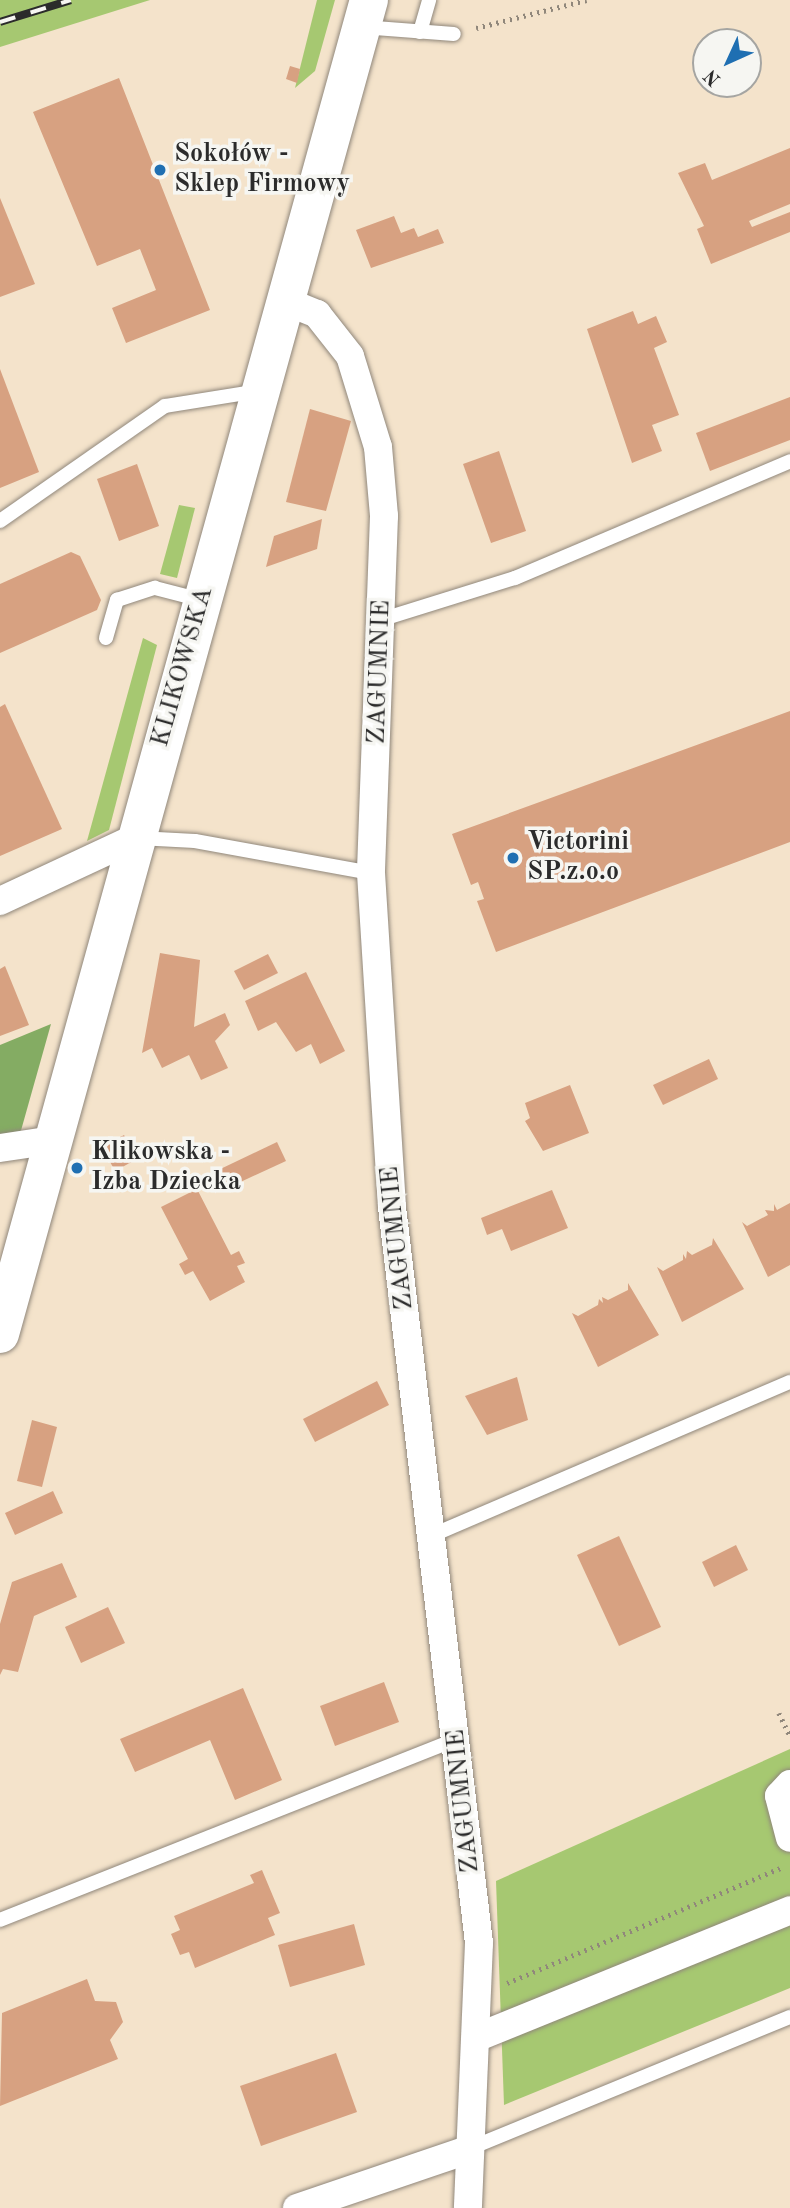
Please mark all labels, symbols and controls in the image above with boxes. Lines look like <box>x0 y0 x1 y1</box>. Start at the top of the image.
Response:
north arrow <box>692 28 762 98</box>
text: N <box>701 65 725 89</box>
place label: Sokołów - Sklep Firmowy <box>174 139 350 200</box>
marker: Sokołów - Sklep Firmowy <box>152 162 168 178</box>
street label: KLIKOWSKA <box>145 583 221 751</box>
street label: ZAGUMNIE <box>362 599 398 745</box>
place label: Victorini SP.z.o.o <box>527 827 629 888</box>
marker: Victorini SP.z.o.o <box>505 850 521 866</box>
place label: Klikowska - Izba Dziecka <box>91 1137 241 1198</box>
marker: Klikowska - Izba Dziecka <box>69 1160 85 1176</box>
street label: ZAGUMNIE <box>375 1164 421 1312</box>
street label: ZAGUMNIE <box>441 1727 487 1875</box>

